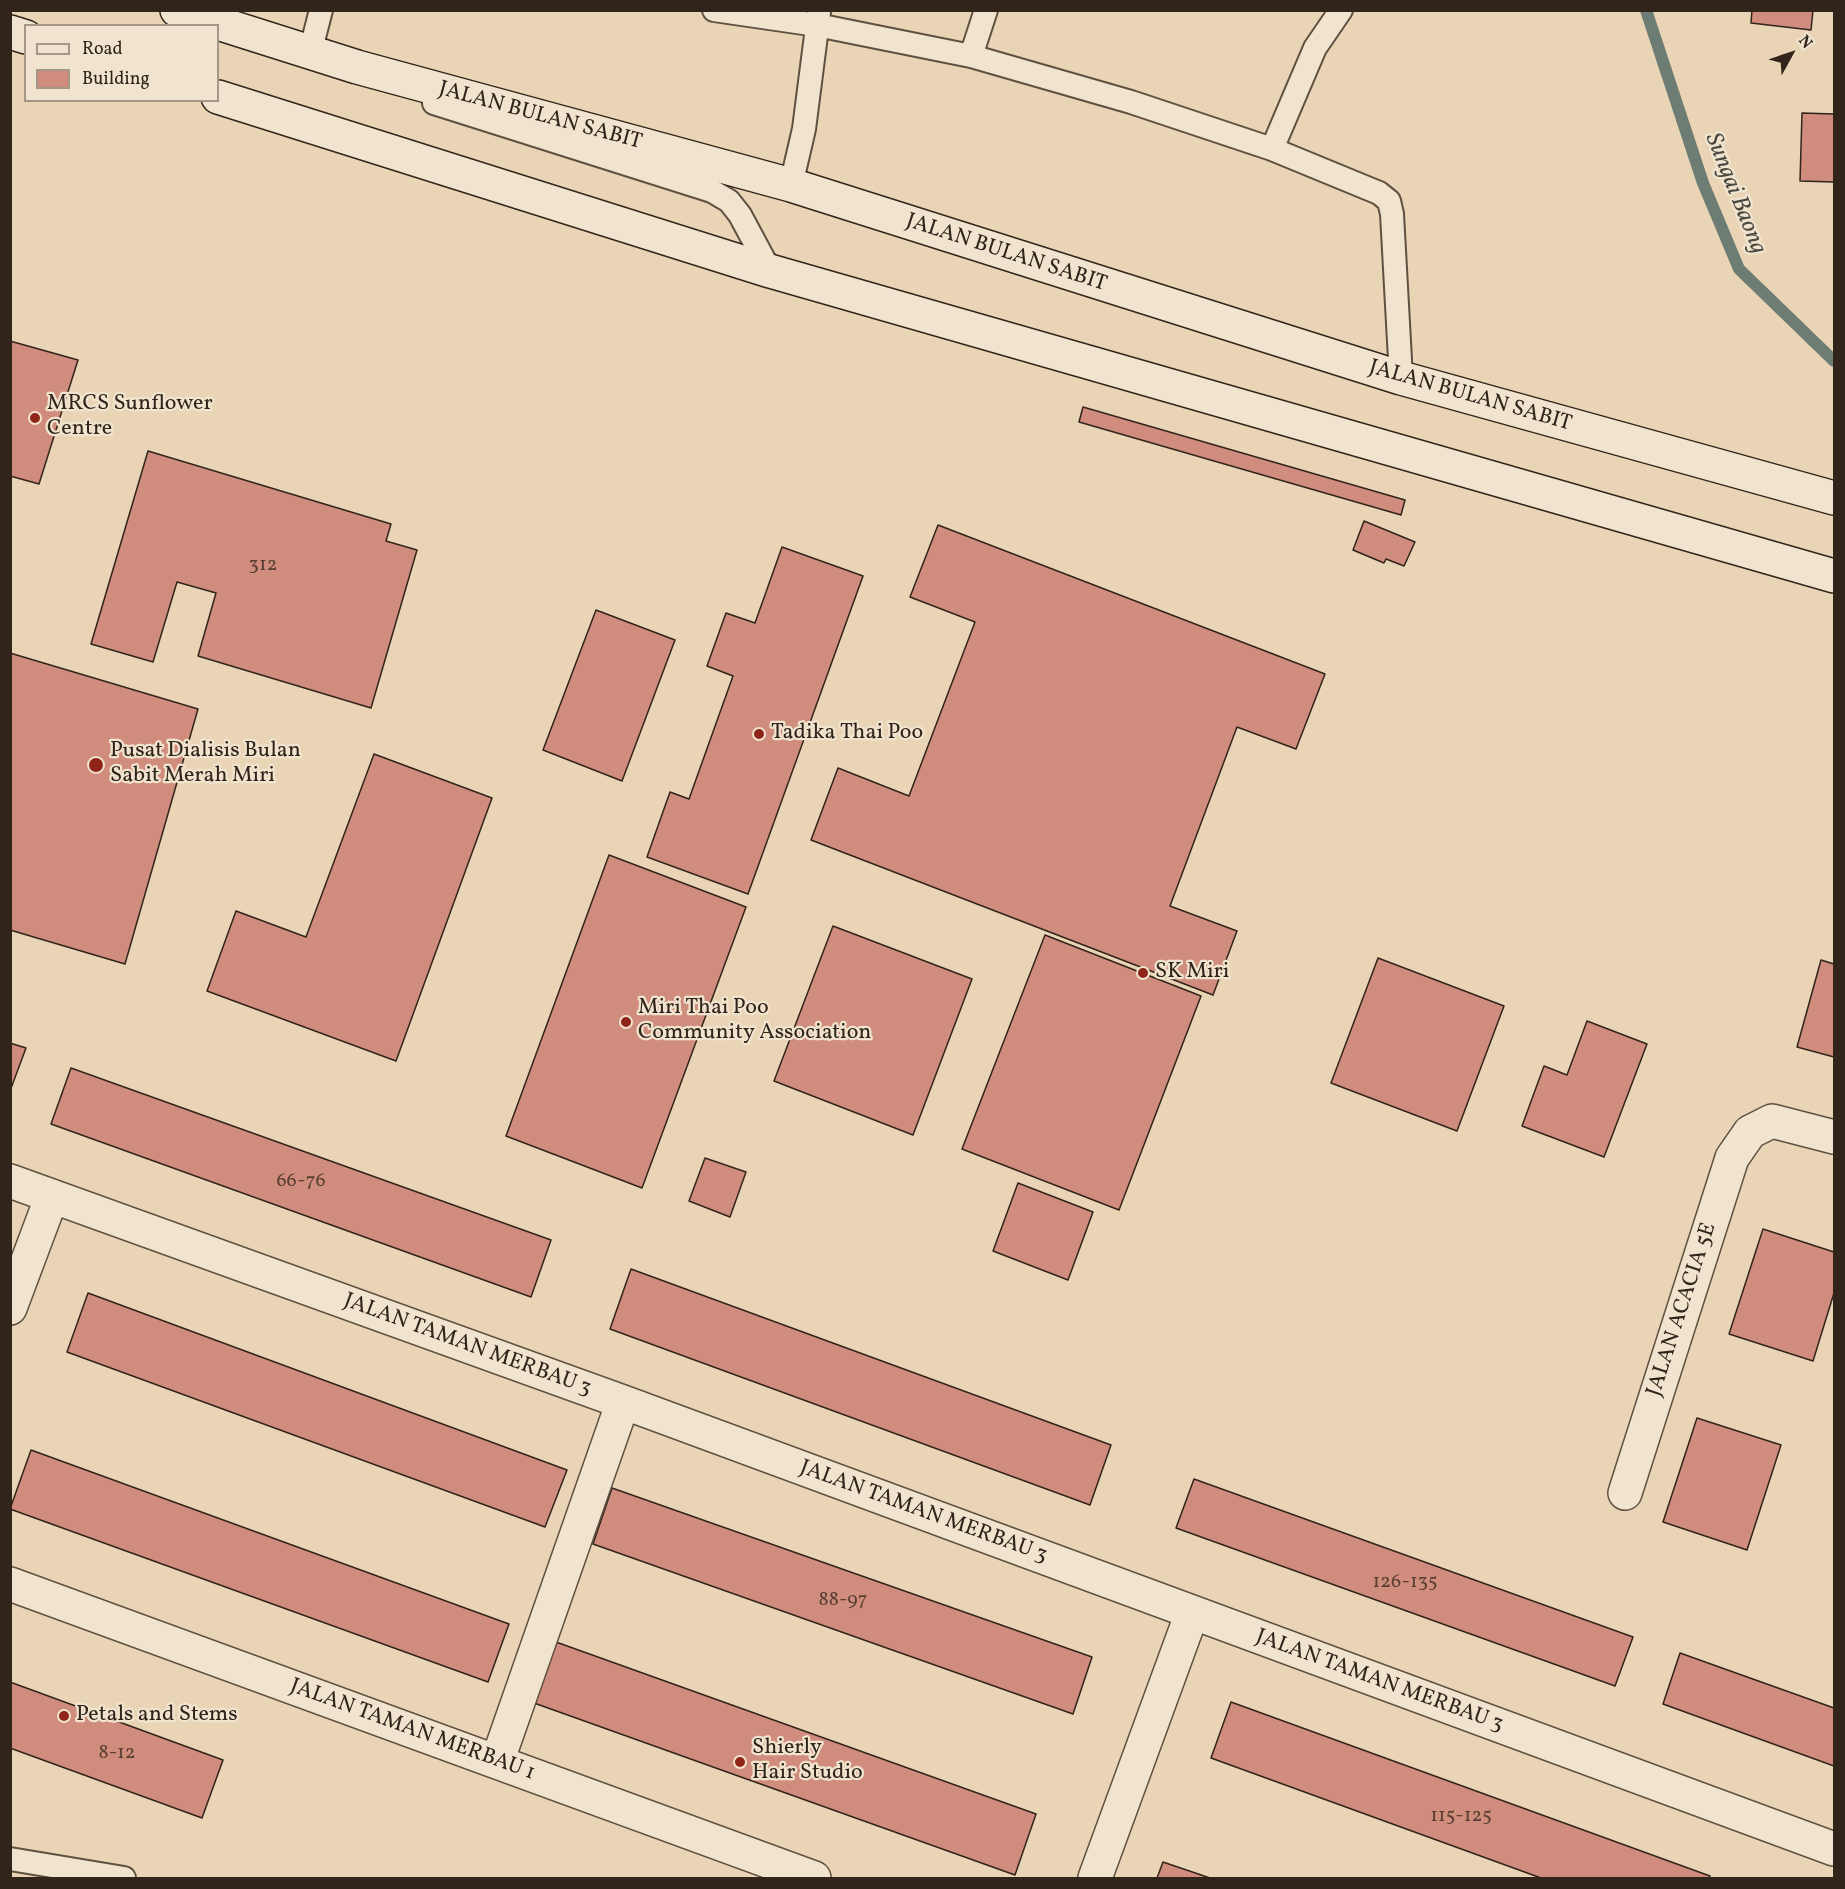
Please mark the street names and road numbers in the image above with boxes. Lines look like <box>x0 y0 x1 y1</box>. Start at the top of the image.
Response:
street label: JALAN BULAN SABIT <box>435 77 645 157</box>
street label: JALAN BULAN SABIT <box>902 209 1110 299</box>
street label: JALAN BULAN SABIT <box>1366 355 1574 439</box>
street label: JALAN ACACIA 5E <box>1642 1220 1724 1400</box>
street label: JALAN TAMAN MERBAU 3 <box>340 1289 594 1403</box>
street label: JALAN TAMAN MERBAU 3 <box>796 1456 1050 1570</box>
street label: JALAN TAMAN MERBAU 3 <box>1252 1625 1506 1739</box>
street label: JALAN TAMAN MERBAU 1 <box>286 1674 538 1788</box>

